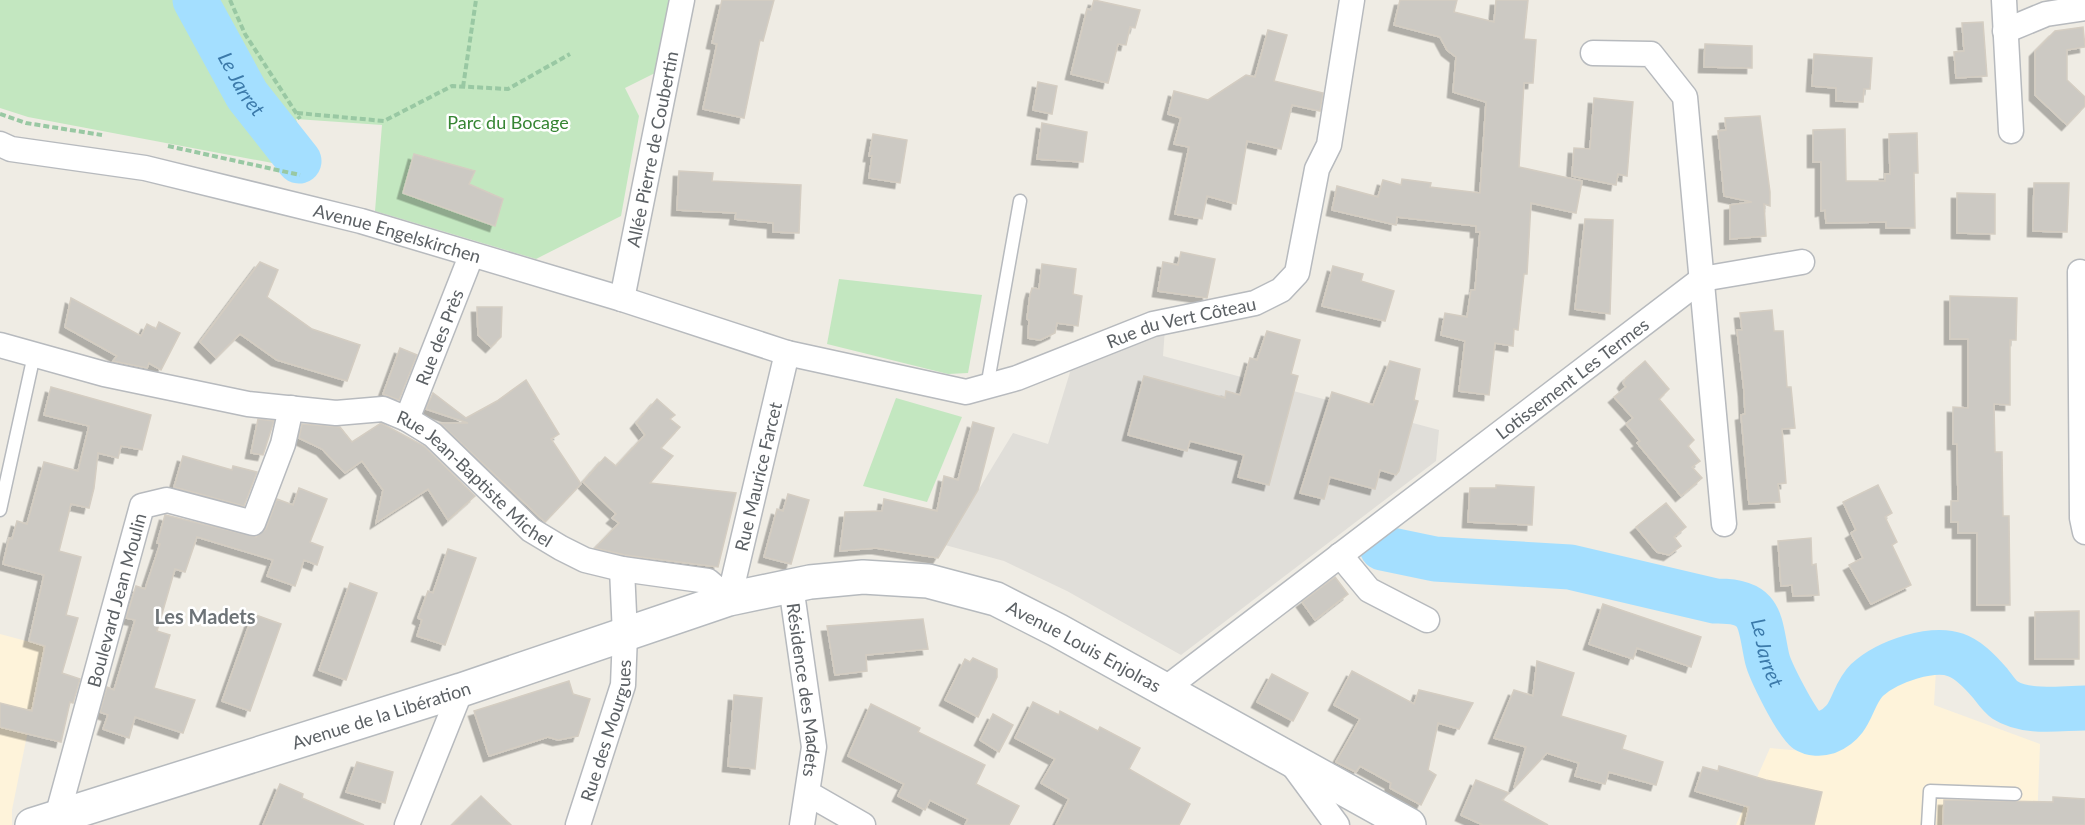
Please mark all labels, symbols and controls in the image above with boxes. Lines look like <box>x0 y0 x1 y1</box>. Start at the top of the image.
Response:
water label: Le Jarret <box>214 48 271 120</box>
street label: Allée Pierre de Coubertin <box>622 49 683 249</box>
park label: Parc du Bocage <box>447 111 569 133</box>
street label: Avenue Engelskirchen <box>311 199 484 267</box>
street label: Rue des Près <box>410 286 468 388</box>
street label: Rue du Vert Côteau <box>1103 292 1258 352</box>
street label: Lotissement Les Termes <box>1491 313 1653 444</box>
street label: Rue Maurice Farcet <box>730 399 786 553</box>
street label: Rue Jean-Baptiste Michel <box>394 405 557 551</box>
street label: Boulevard Jean Moulin <box>82 510 151 689</box>
street label: Avenue Louis Enjolras <box>1003 595 1165 697</box>
street label: Résidence des Madets <box>783 601 825 779</box>
district label: Les Madets <box>154 604 256 628</box>
water label: Le Jarret <box>1747 615 1789 691</box>
street label: Rue des Mourgues <box>575 659 635 804</box>
street label: Avenue de la Libération <box>289 677 473 754</box>

